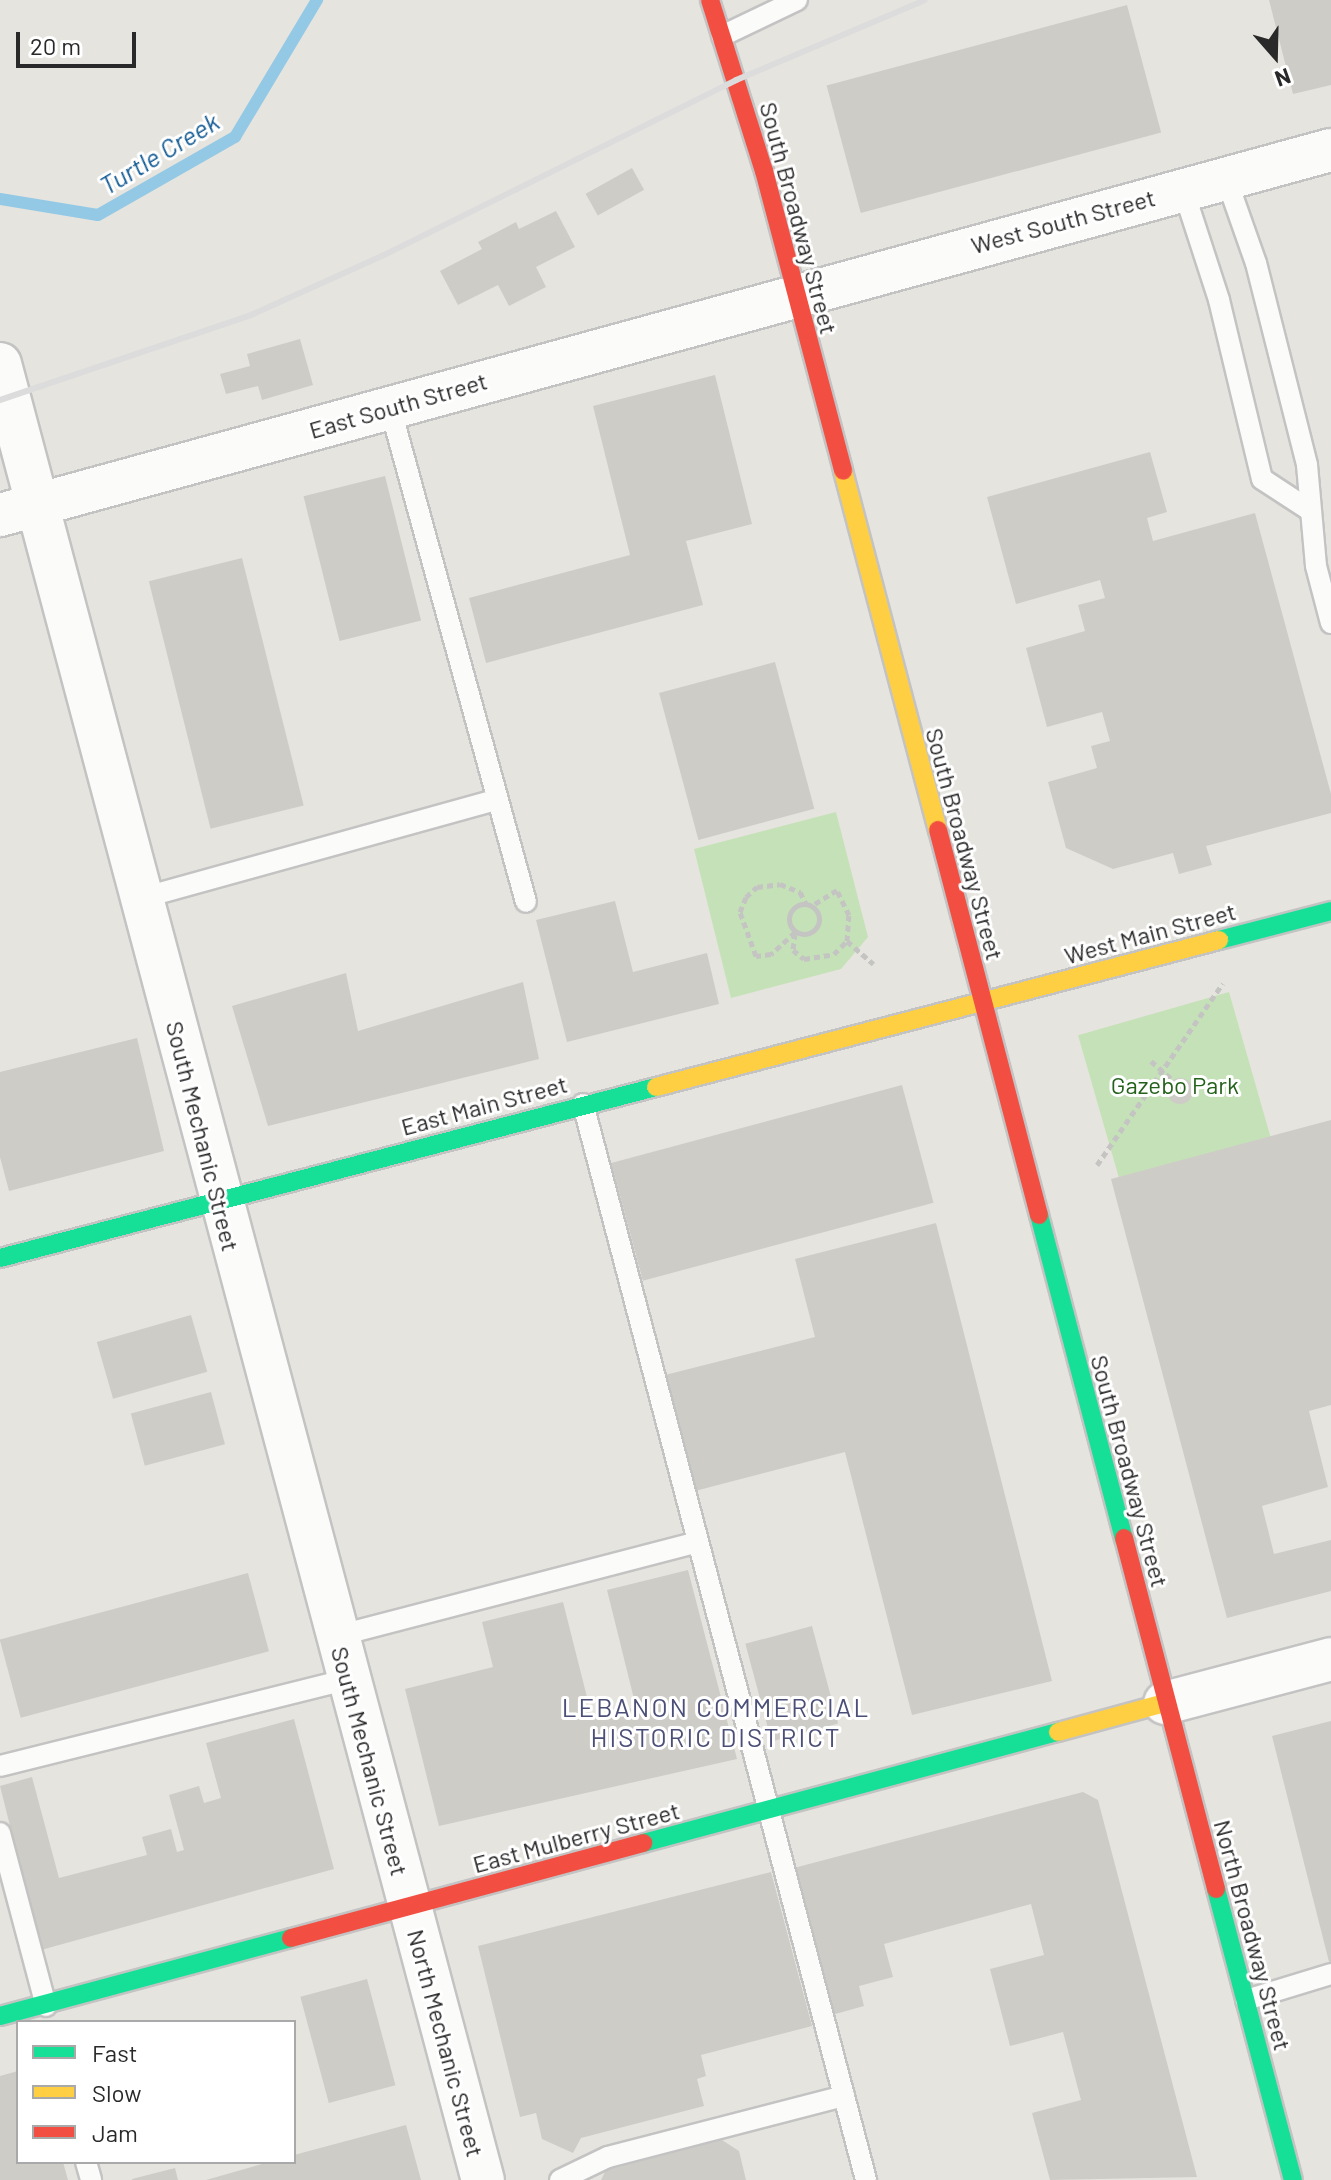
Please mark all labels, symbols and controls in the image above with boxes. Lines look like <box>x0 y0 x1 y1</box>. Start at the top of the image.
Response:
scale bar <box>20 16 140 66</box>
north arrow <box>1235 16 1315 96</box>
text: 20 m <box>30 31 81 60</box>
text: N <box>1272 64 1295 93</box>
street label: South Broadway Street <box>754 99 844 337</box>
water label: Turtle Creek <box>94 105 224 201</box>
street label: West South Street <box>968 183 1158 259</box>
street label: East South Street <box>306 366 490 444</box>
street label: South Broadway Street <box>920 725 1010 963</box>
street label: West Main Street <box>1061 896 1239 970</box>
street label: South Mechanic Street <box>160 1018 246 1254</box>
street label: East Main Street <box>398 1069 570 1141</box>
park label: Gazebo Park <box>1111 1071 1239 1099</box>
street label: South Broadway Street <box>1085 1352 1175 1590</box>
street label: South Mechanic Street <box>326 1643 414 1879</box>
district label: LEBANON COMMERCIAL HISTORIC DISTRICT <box>562 1691 870 1752</box>
street label: East Mulberry Street <box>470 1796 682 1878</box>
street label: North Broadway Street <box>1208 1817 1298 2053</box>
street label: North Mechanic Street <box>402 1926 490 2160</box>
legend <box>16 2020 296 2164</box>
text: Fast <box>92 2038 137 2067</box>
text: Slow <box>92 2078 141 2107</box>
text: Jam <box>92 2118 138 2147</box>

